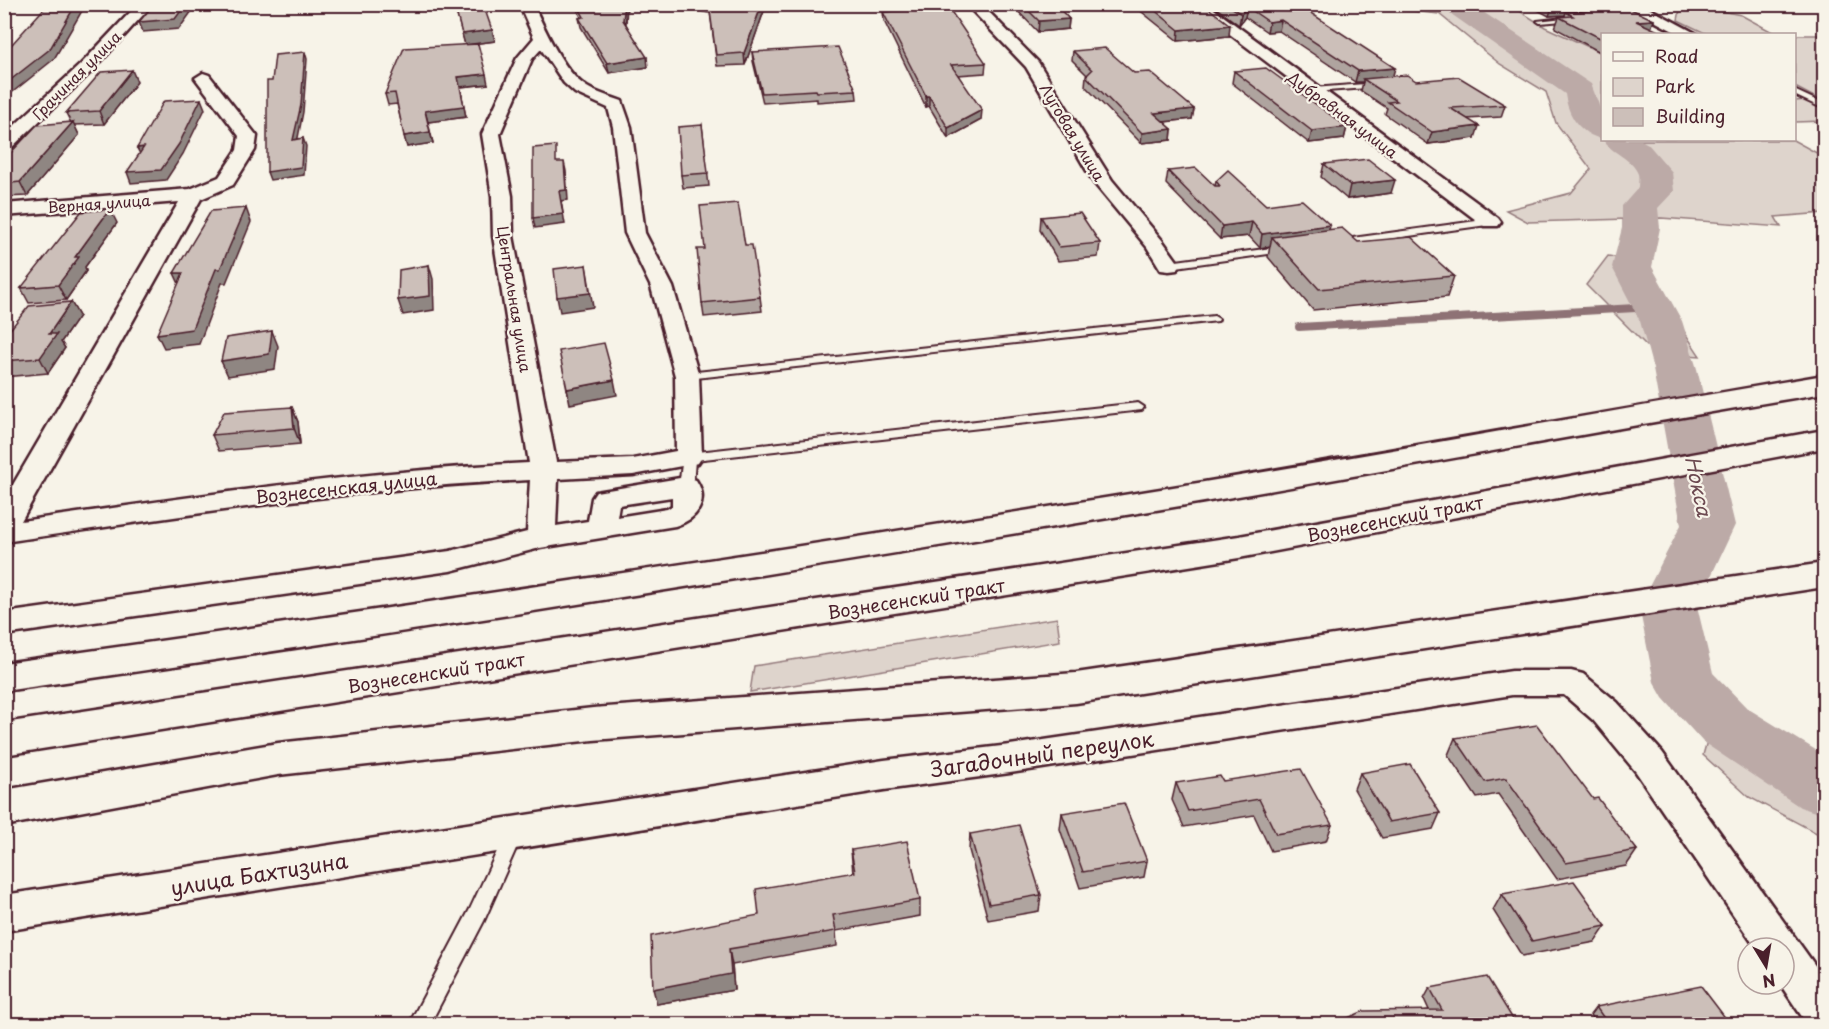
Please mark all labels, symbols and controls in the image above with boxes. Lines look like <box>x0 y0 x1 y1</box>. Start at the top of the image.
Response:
street label: Грачиная улица <box>26 25 126 125</box>
legend <box>1601 33 1796 141</box>
text: Road <box>1655 42 1699 69</box>
street label: Дубравная улица <box>1282 64 1403 163</box>
text: Park <box>1655 72 1695 99</box>
street label: Луговая улица <box>1035 79 1112 186</box>
text: Building <box>1655 102 1725 129</box>
street label: Верная улица <box>47 188 152 218</box>
street label: Центральная улица <box>492 224 538 374</box>
water label: Нокса <box>1678 453 1720 520</box>
street label: Вознесенская улица <box>254 464 439 510</box>
street label: Вознесенский тракт <box>1304 488 1486 548</box>
street label: Вознесенский тракт <box>825 571 1007 625</box>
street label: Вознесенский тракт <box>345 645 527 699</box>
street label: Загадочный переулок <box>928 721 1156 785</box>
street label: улица Бахтизина <box>168 843 351 903</box>
north arrow <box>1736 936 1796 996</box>
text: N <box>1761 969 1778 995</box>

